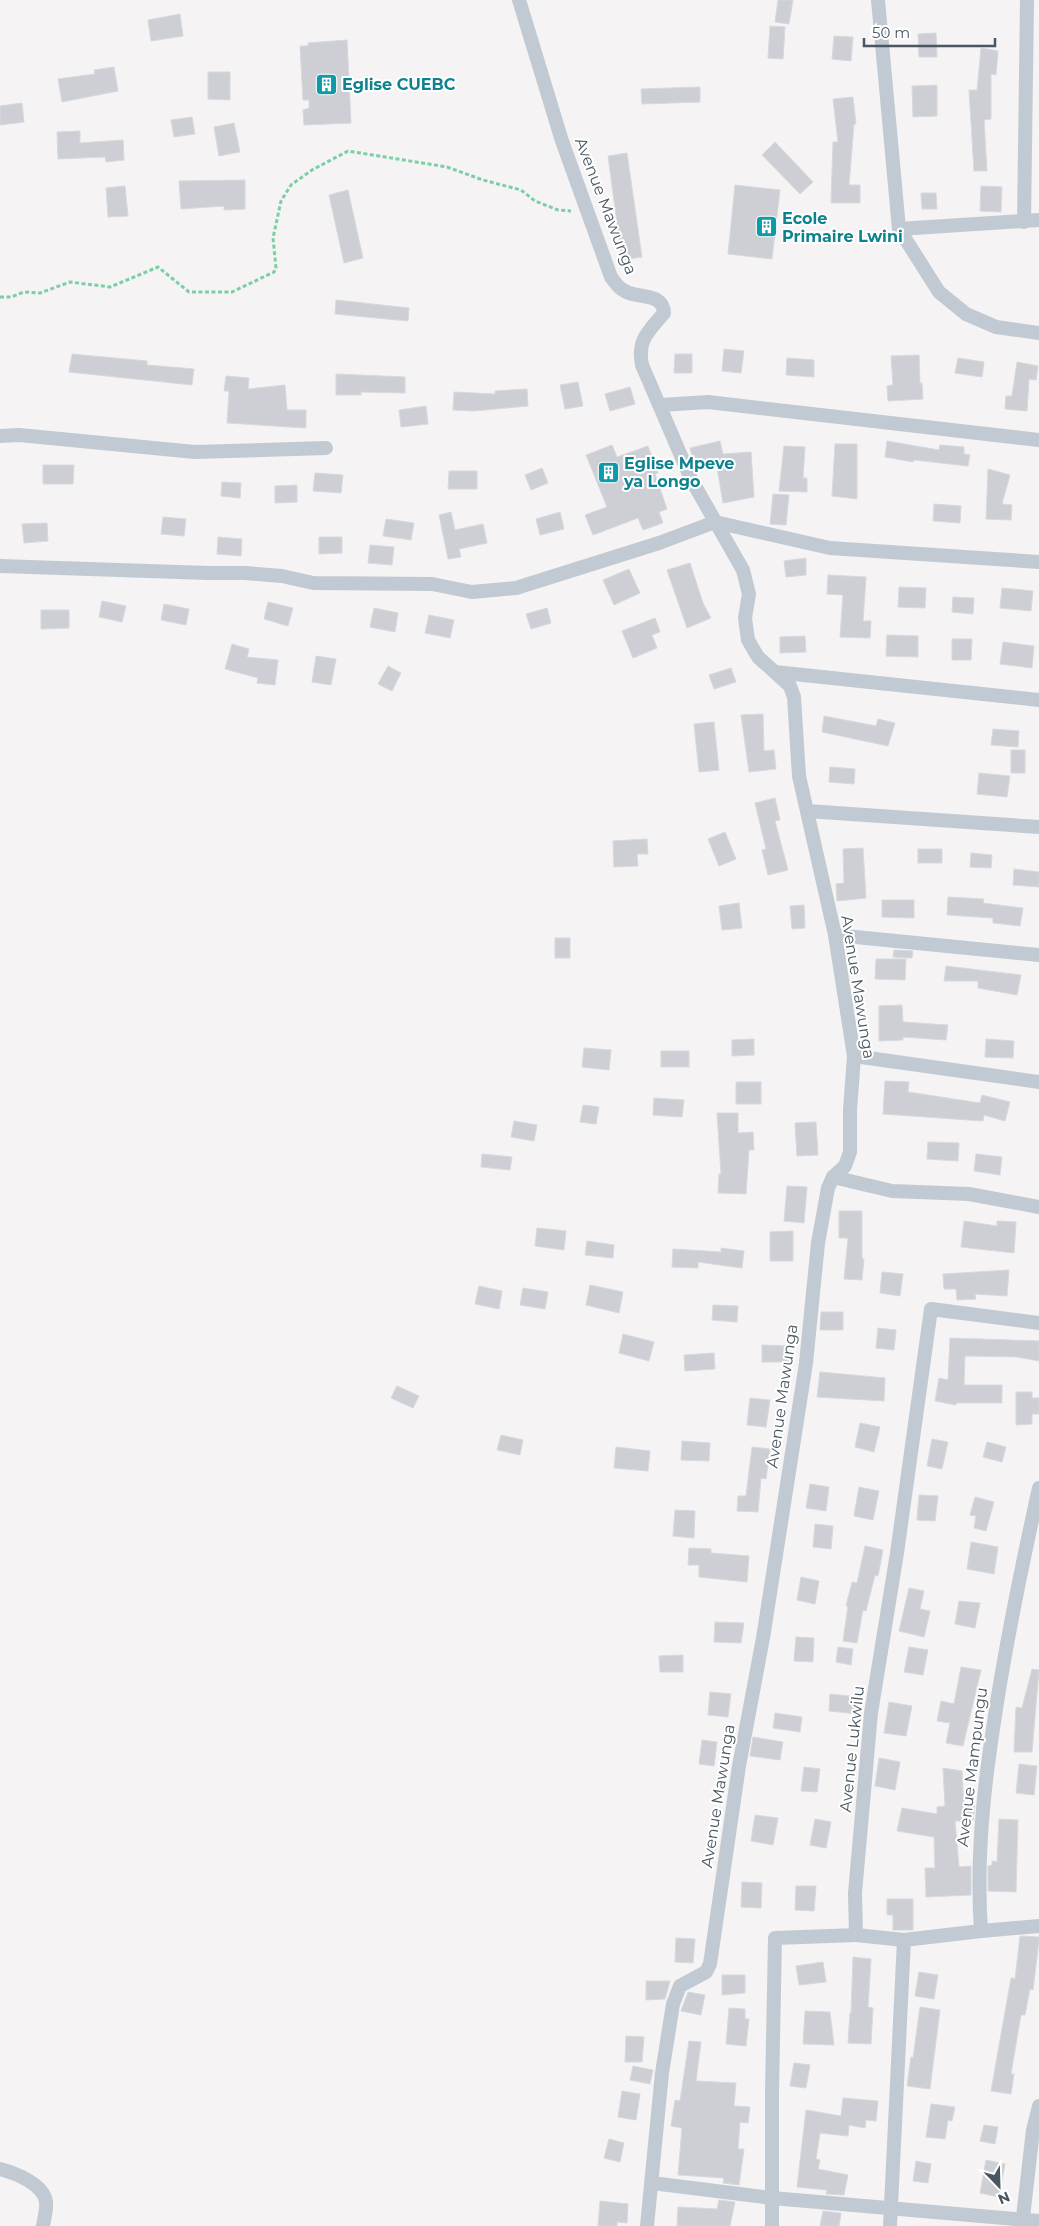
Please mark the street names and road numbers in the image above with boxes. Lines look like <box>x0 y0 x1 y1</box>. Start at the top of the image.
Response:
street label: Avenue Mawunga <box>571 135 641 277</box>
street label: Avenue Mawunga <box>837 914 879 1060</box>
street label: Avenue Mawunga <box>762 1323 802 1469</box>
street label: Avenue Lukwilu <box>836 1685 868 1813</box>
street label: Avenue Mampungu <box>953 1686 991 1848</box>
street label: Avenue Mawunga <box>697 1723 739 1869</box>

